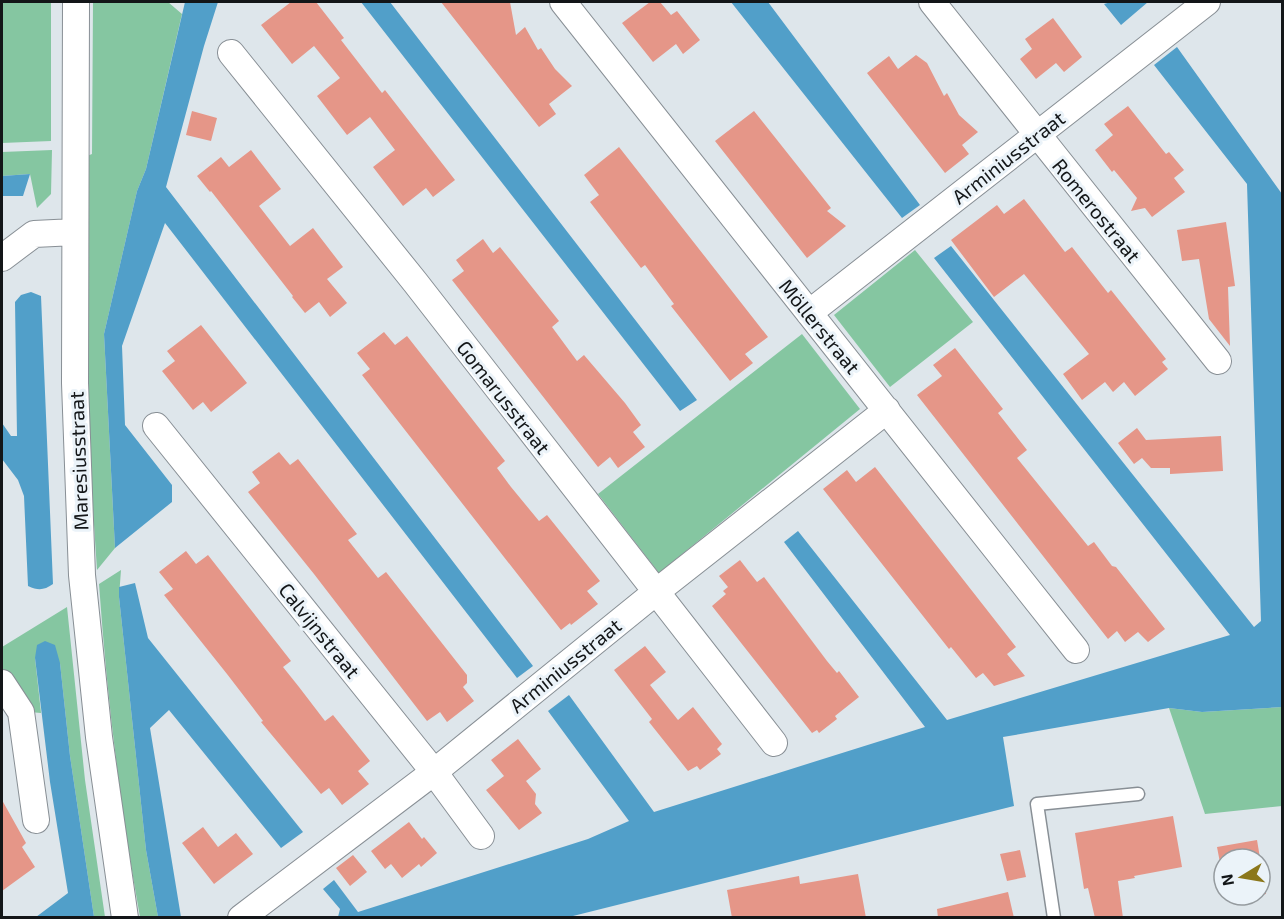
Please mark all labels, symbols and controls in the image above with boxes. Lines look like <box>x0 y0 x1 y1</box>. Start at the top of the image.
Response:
street label: Arminiusstraat <box>947 105 1069 208</box>
street label: Romerostraat <box>1048 153 1146 267</box>
street label: Möllerstraat <box>775 274 866 379</box>
street label: Gomarusstraat <box>452 335 556 459</box>
street label: Maresiusstraat <box>64 391 92 531</box>
street label: Calvijnstraat <box>274 578 366 683</box>
street label: Arminiusstraat <box>504 612 626 717</box>
north arrow <box>1212 847 1272 907</box>
text: N <box>1216 872 1237 887</box>

